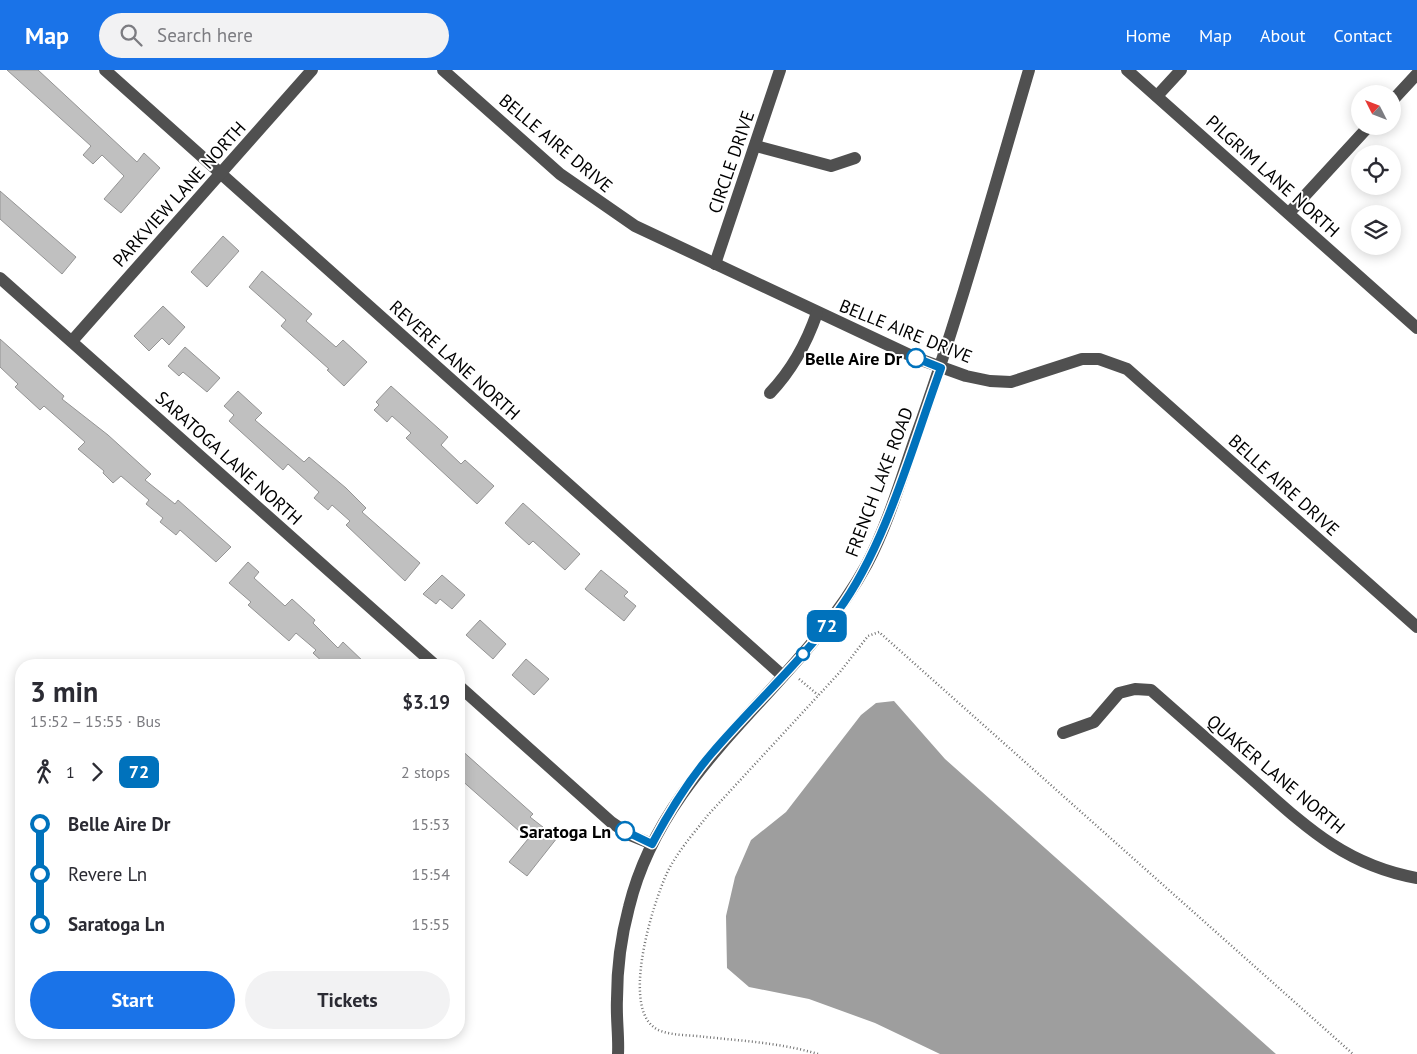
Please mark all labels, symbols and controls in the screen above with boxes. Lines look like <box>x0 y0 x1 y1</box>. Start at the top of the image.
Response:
search box <box>99 13 449 58</box>
text: Map <box>25 20 69 51</box>
icon: search <box>117 21 145 49</box>
text: Search here <box>157 23 253 47</box>
text: Home <box>1125 24 1171 47</box>
text: Map <box>1199 24 1232 47</box>
text: About <box>1260 24 1306 47</box>
text: Contact <box>1334 24 1392 47</box>
north arrow <box>1351 85 1401 135</box>
map controls <box>1351 85 1401 255</box>
street label: BELLE AIRE DRIVE <box>495 89 617 197</box>
street label: CIRCLE DRIVE <box>703 108 759 216</box>
street label: PILGRIM LANE NORTH <box>1201 110 1345 242</box>
street label: PARKVIEW LANE NORTH <box>108 116 250 272</box>
button: locate <box>1351 145 1401 195</box>
button: layers <box>1351 205 1401 255</box>
street label: BELLE AIRE DRIVE <box>836 294 976 368</box>
street label: REVERE LANE NORTH <box>385 295 525 425</box>
place label: Belle Aire Dr <box>805 347 903 370</box>
marker: Belle Aire Dr <box>906 348 926 368</box>
street label: SARATOGA LANE NORTH <box>151 386 307 530</box>
street label: FRENCH LAKE ROAD <box>840 404 918 560</box>
street label: BELLE AIRE DRIVE <box>1224 429 1344 541</box>
line badge: 72 <box>804 610 850 642</box>
text: 72 <box>817 614 837 637</box>
unlabelled marker <box>796 647 810 661</box>
text: 3 min <box>30 673 98 710</box>
text: $3.19 <box>402 690 450 714</box>
street label: QUAKER LANE NORTH <box>1202 709 1350 839</box>
text: 15:52 – 15:55 · Bus <box>30 711 161 731</box>
icon: walk <box>30 758 58 786</box>
icon: forward <box>83 758 111 786</box>
text: 72 <box>129 760 149 783</box>
text: 1 <box>66 762 75 782</box>
text: 2 stops <box>401 762 450 782</box>
text: Belle Aire Dr <box>68 812 170 836</box>
text: 15:53 <box>412 814 450 834</box>
place label: Saratoga Ln <box>519 820 611 843</box>
marker: Saratoga Ln <box>615 821 635 841</box>
text: Revere Ln <box>68 862 147 886</box>
text: 15:54 <box>412 864 450 884</box>
text: Saratoga Ln <box>68 912 165 936</box>
text: 15:55 <box>412 914 450 934</box>
button: Start <box>30 971 235 1029</box>
button: Tickets <box>245 971 450 1029</box>

